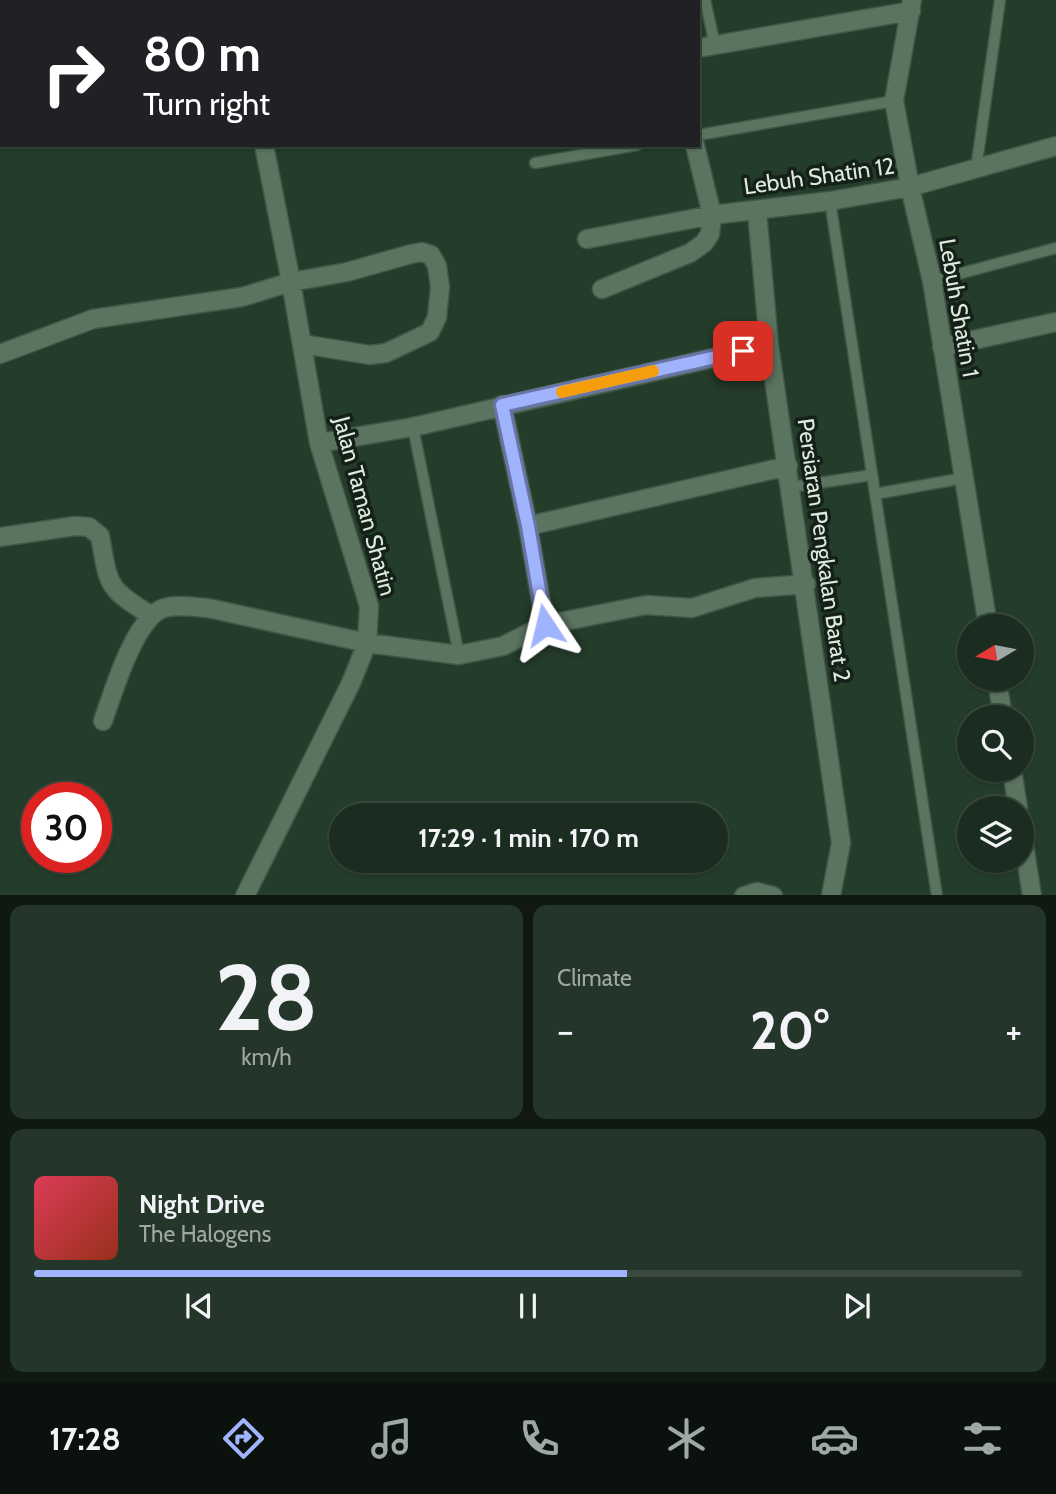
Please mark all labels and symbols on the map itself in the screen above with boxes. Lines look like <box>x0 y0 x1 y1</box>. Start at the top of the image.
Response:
street label: Lebuh Shatin 12 <box>742 152 896 200</box>
street label: Lebuh Shatin 1 <box>933 237 985 379</box>
pin <box>713 321 773 381</box>
street label: Jalan Taman Shatin <box>327 412 402 599</box>
street label: Persiaran Pengkalan Barat 2 <box>792 416 856 684</box>
position arrow <box>508 588 582 662</box>
north arrow <box>957 614 1034 691</box>
speed limit sign: 30 <box>21 782 112 873</box>

